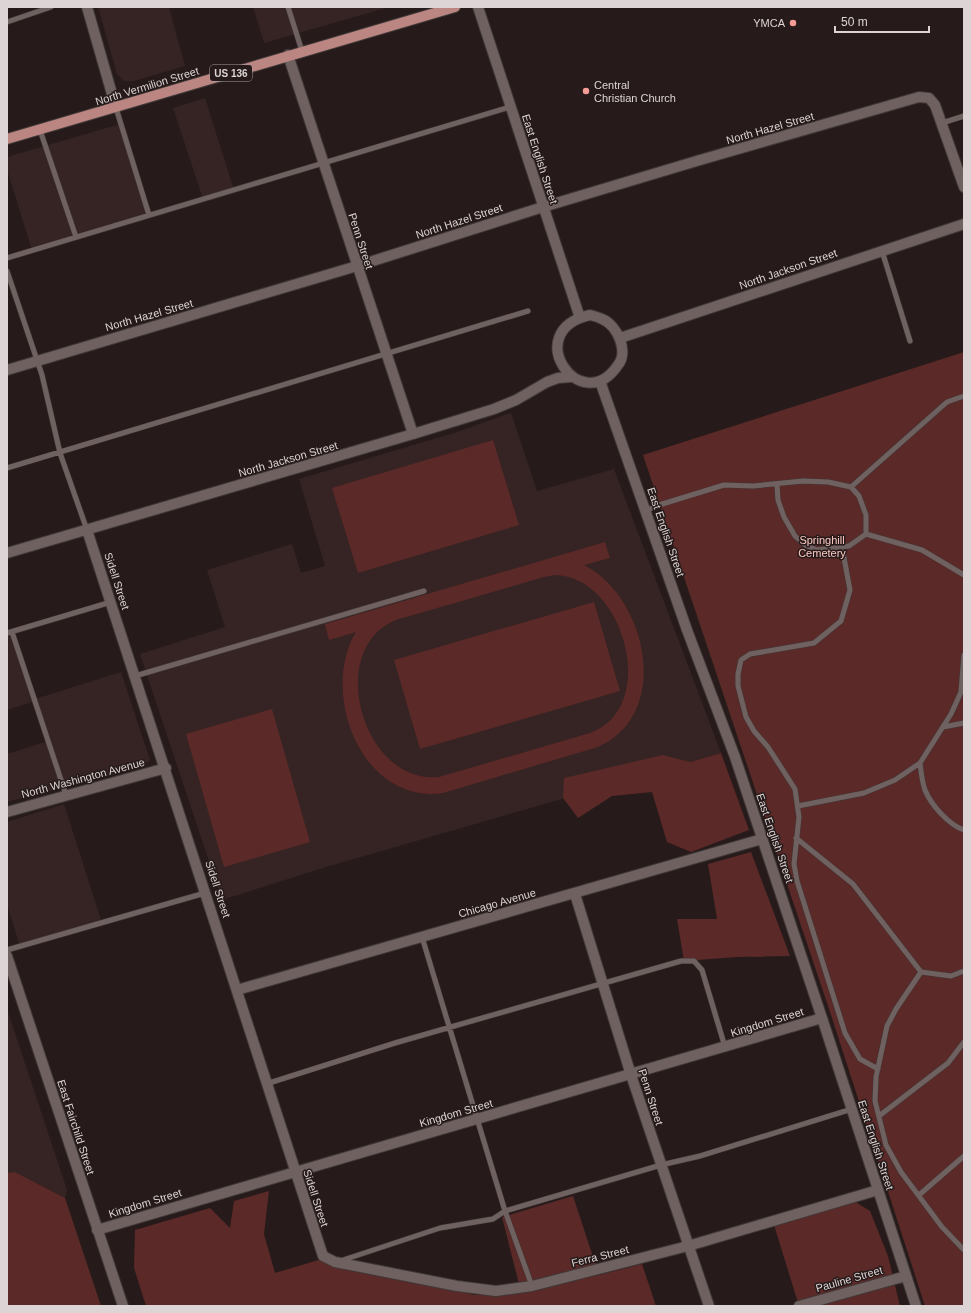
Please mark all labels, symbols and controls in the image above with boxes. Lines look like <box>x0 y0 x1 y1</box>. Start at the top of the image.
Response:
scale bar <box>835 8 929 34</box>
text: 50 m <box>841 15 868 29</box>
place label: YMCA <box>753 17 786 29</box>
marker: YMCA <box>788 18 798 28</box>
street label: North Vermilion Street <box>94 65 200 107</box>
road number: US 136 <box>210 65 252 81</box>
place label: Central Christian Church <box>594 79 676 104</box>
marker: Central Christian Church <box>581 86 591 96</box>
street label: North Hazel Street <box>725 110 815 146</box>
street label: East English Street <box>520 113 560 205</box>
street label: North Hazel Street <box>414 201 504 241</box>
street label: Penn Street <box>346 212 376 270</box>
street label: North Jackson Street <box>737 247 839 291</box>
street label: North Hazel Street <box>104 297 194 333</box>
street label: North Jackson Street <box>237 439 339 479</box>
street label: East English Street <box>645 486 687 578</box>
park label: Springhill Cemetery <box>798 534 846 559</box>
street label: Sidell Street <box>102 551 132 611</box>
street label: North Washington Avenue <box>20 756 146 800</box>
street label: East English Street <box>754 792 796 884</box>
street label: Sidell Street <box>203 859 233 919</box>
street label: Chicago Avenue <box>457 886 537 920</box>
street label: Kingdom Street <box>729 1005 805 1039</box>
street label: Penn Street <box>636 1068 666 1126</box>
street label: East Fairchild Street <box>55 1078 97 1176</box>
street label: Kingdom Street <box>418 1097 494 1129</box>
street label: East English Street <box>856 1099 896 1191</box>
street label: Sidell Street <box>301 1168 331 1228</box>
street label: Kingdom Street <box>107 1186 183 1220</box>
street label: Ferra Street <box>570 1243 630 1269</box>
street label: Pauline Street <box>814 1264 884 1294</box>

